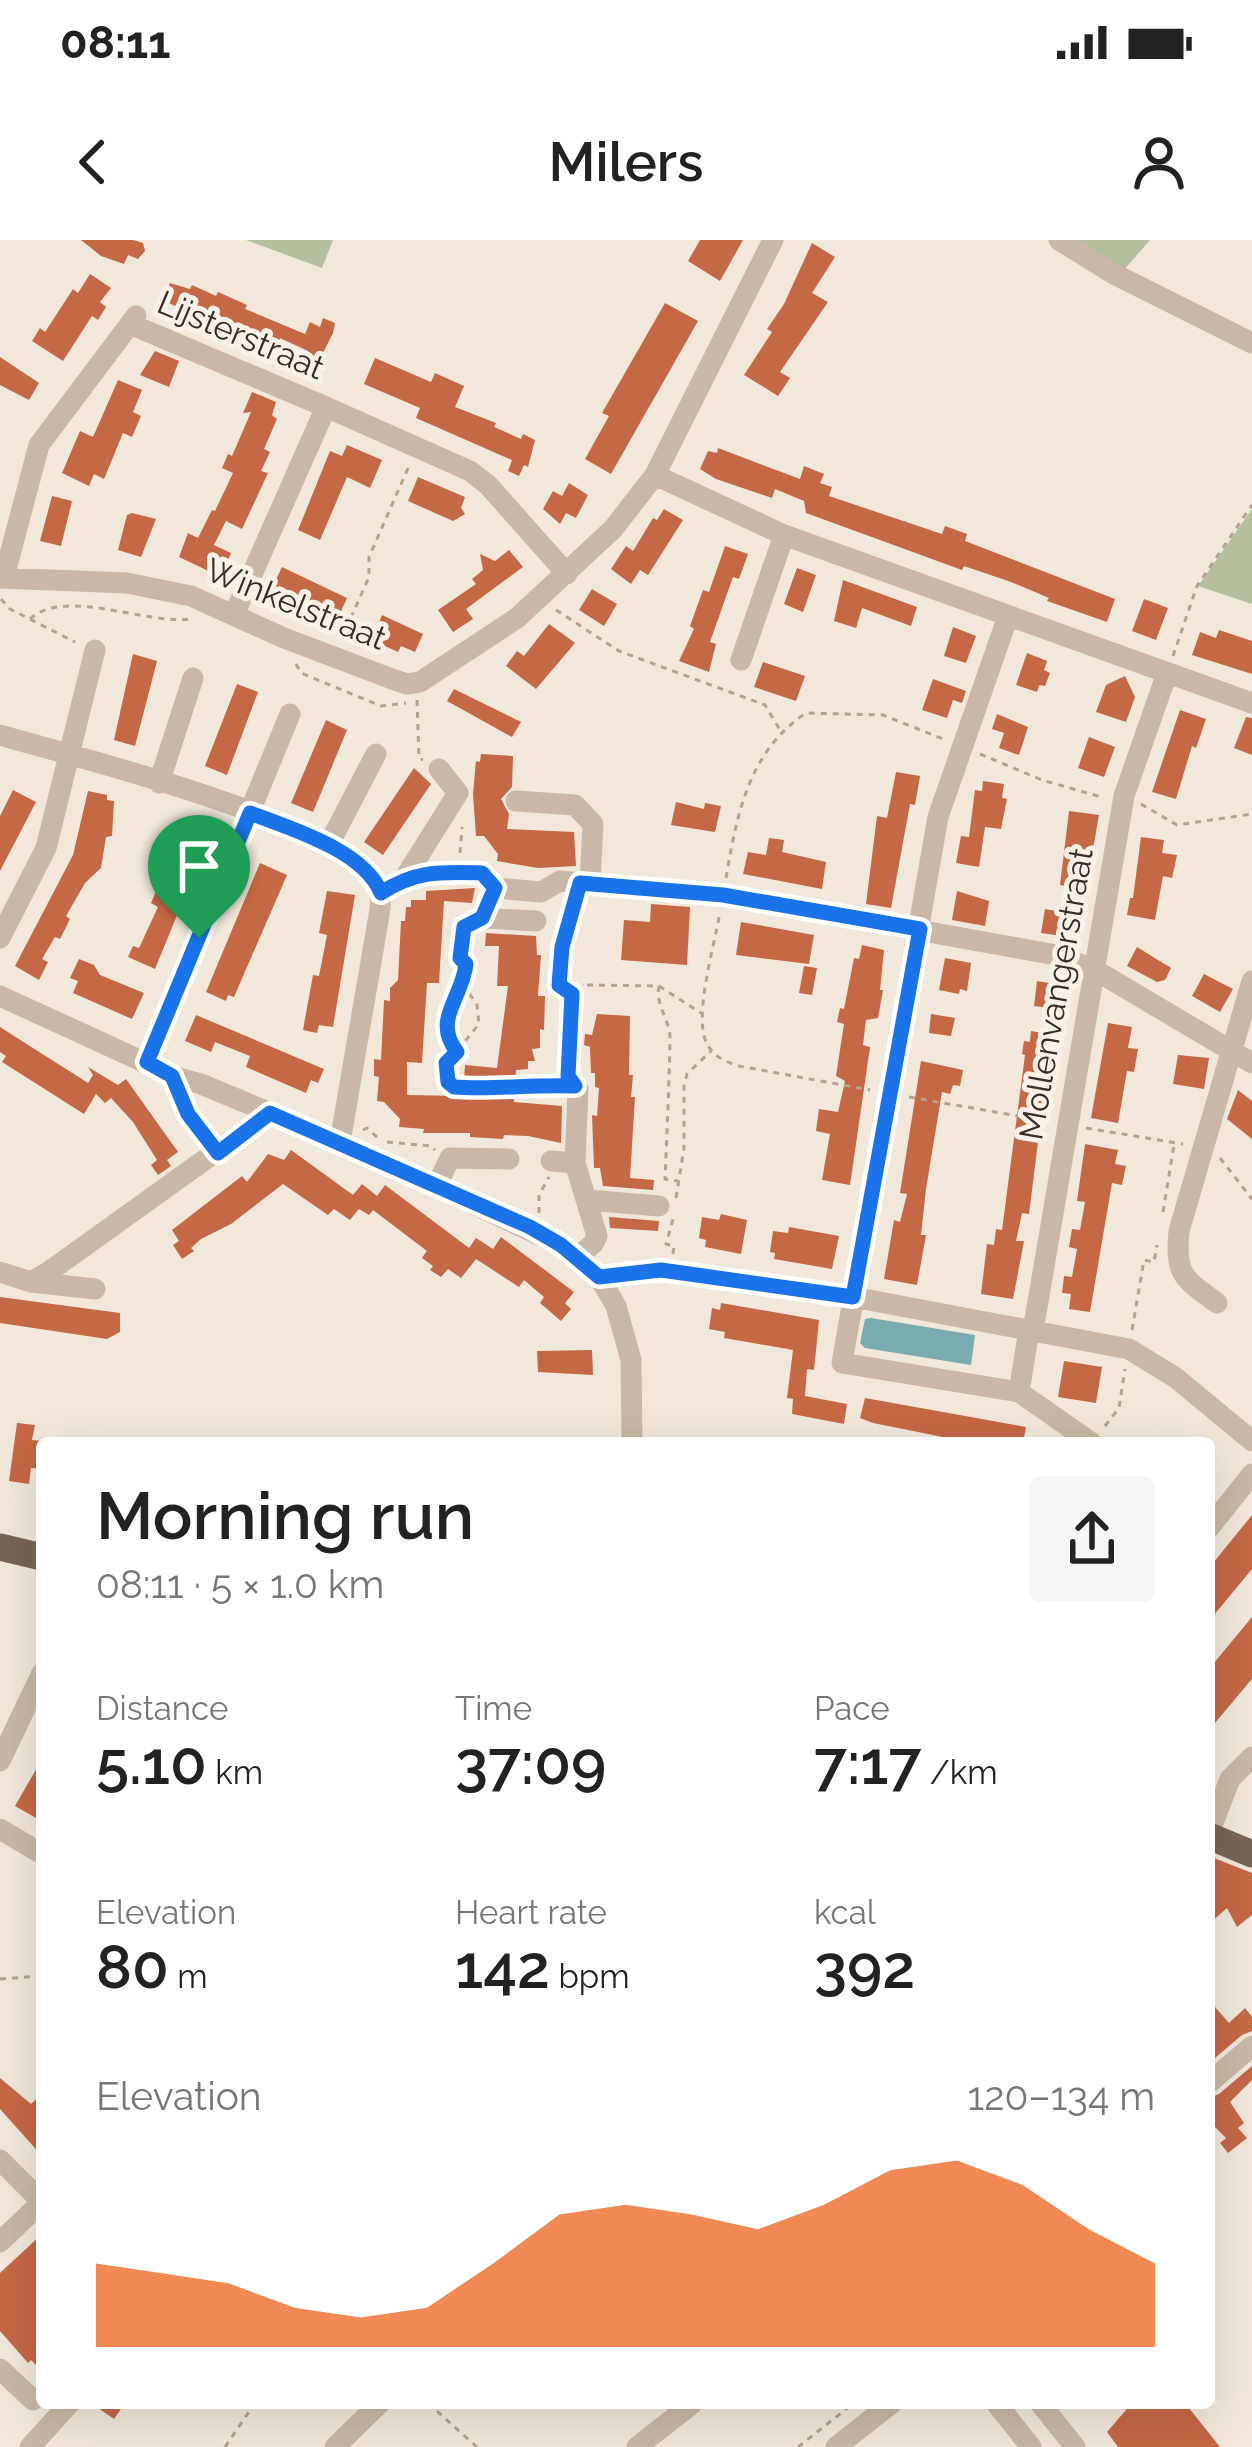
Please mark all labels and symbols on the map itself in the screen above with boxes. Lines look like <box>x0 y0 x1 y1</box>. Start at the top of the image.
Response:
street label: Lijsterstraat <box>152 282 330 388</box>
street label: Winkelstraat <box>200 550 392 658</box>
pin <box>148 815 250 938</box>
street label: Mollenvangerstraat <box>1011 845 1101 1143</box>

